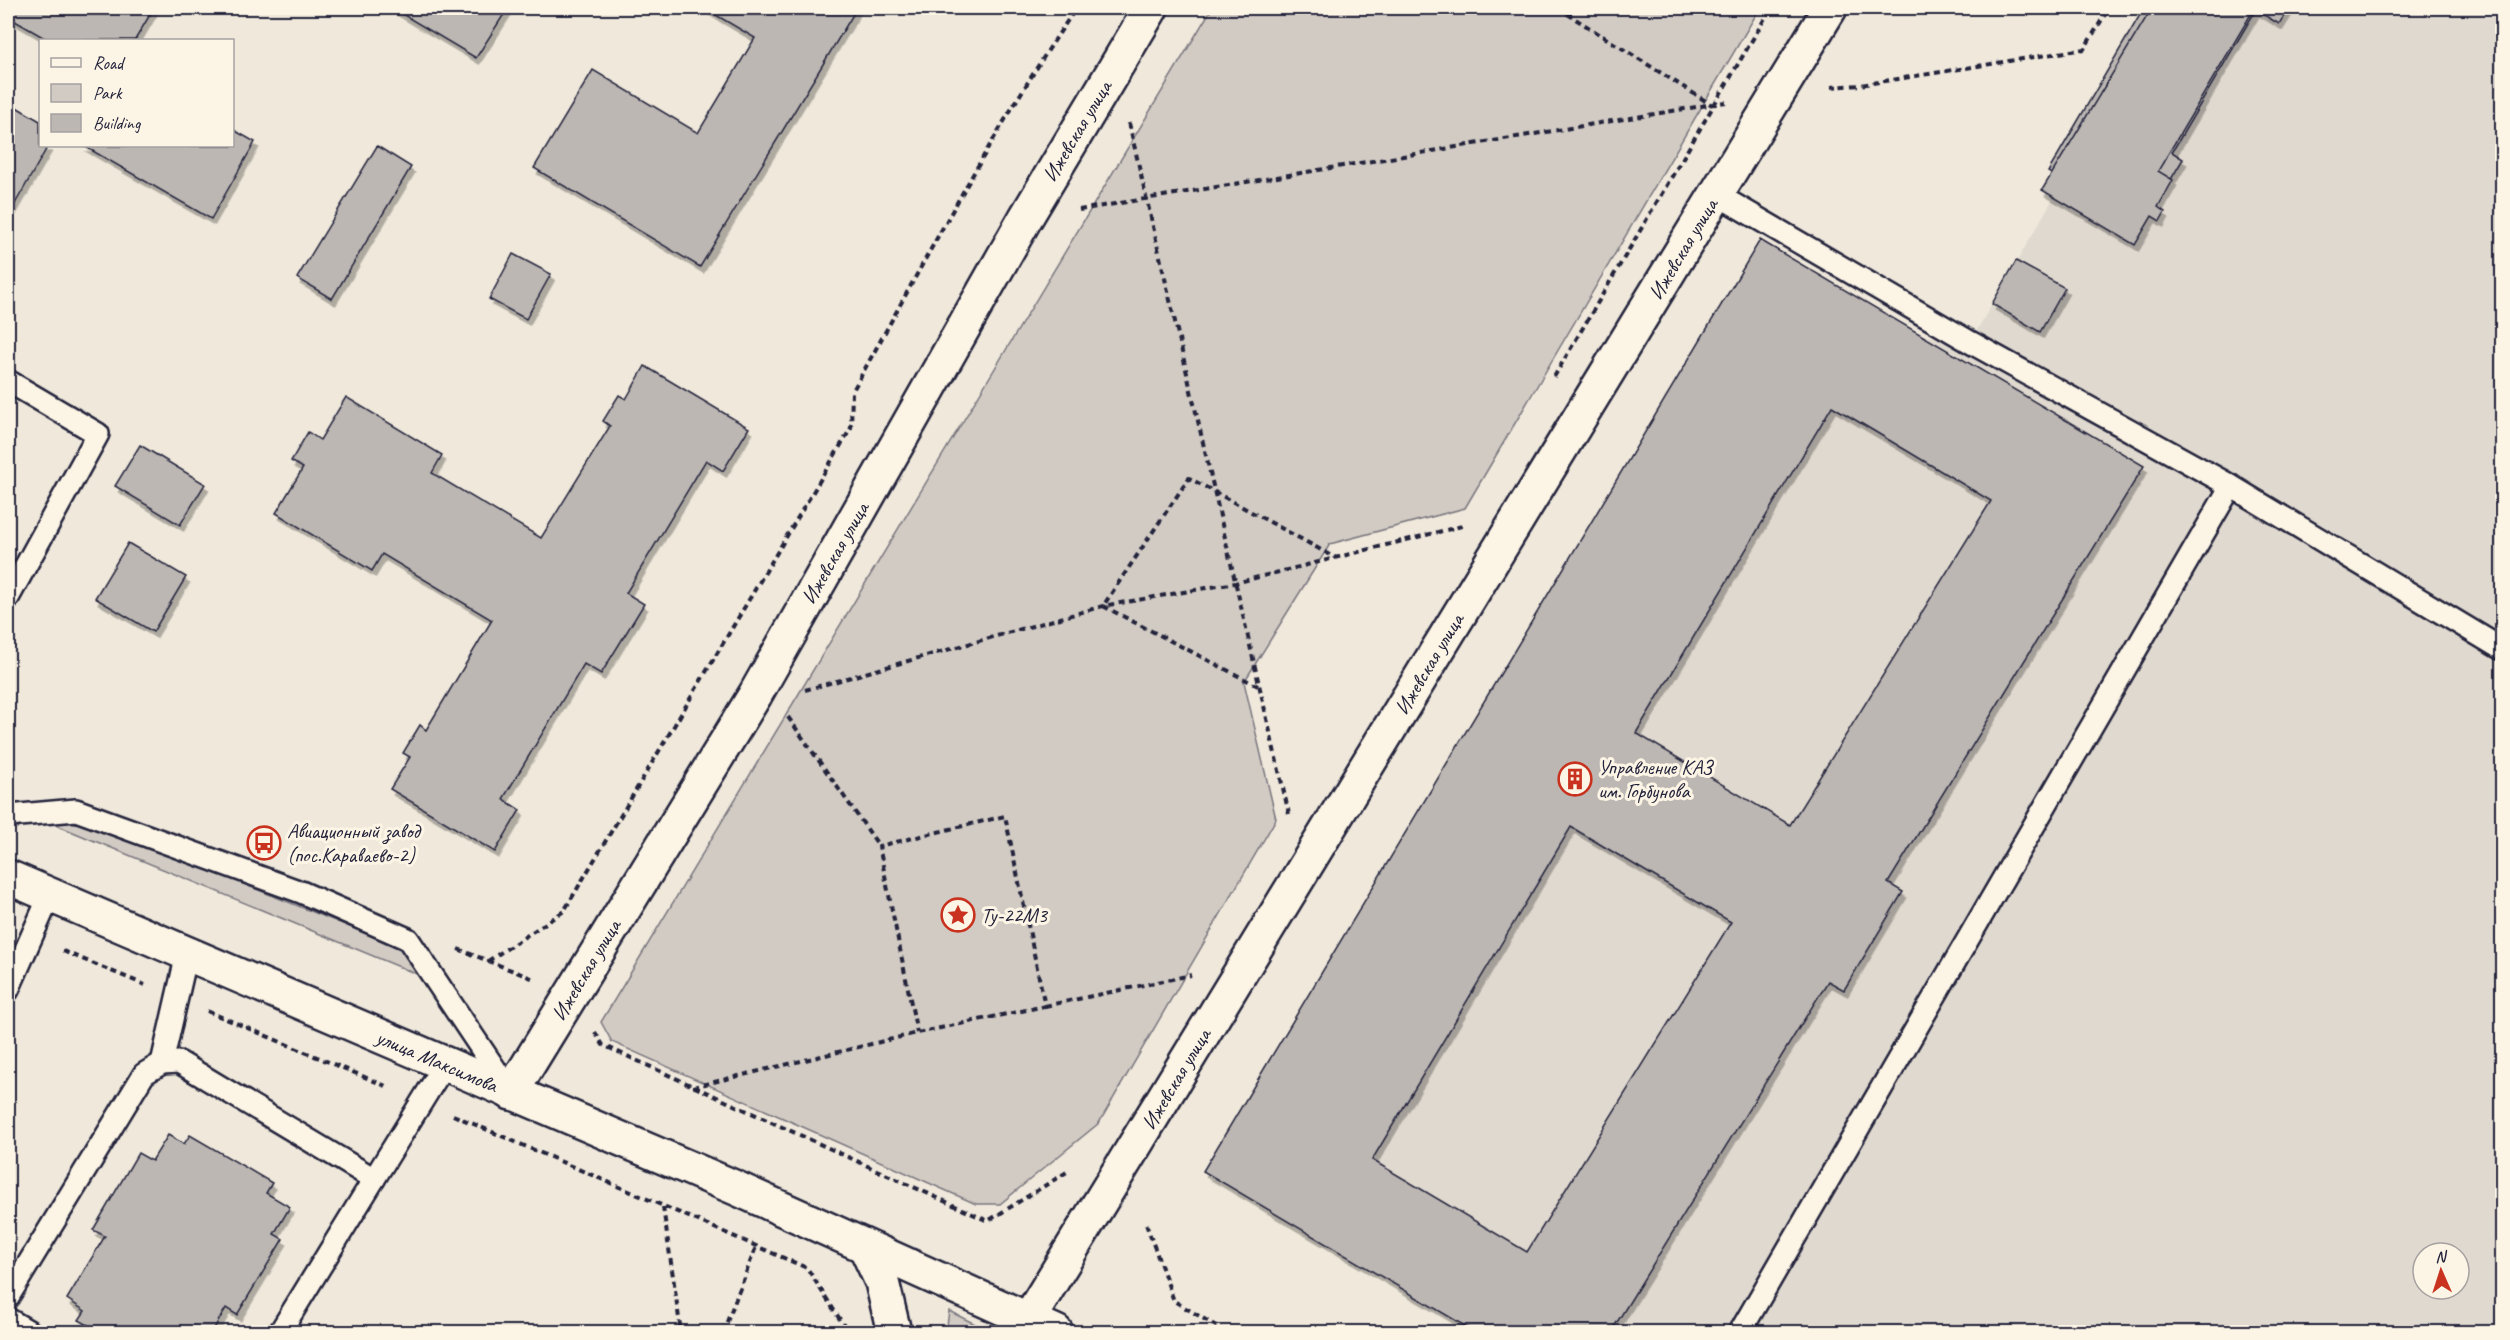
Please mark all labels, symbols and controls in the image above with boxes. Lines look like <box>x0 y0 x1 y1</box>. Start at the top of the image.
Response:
legend <box>39 39 234 147</box>
text: Road <box>93 52 126 74</box>
street label: Ижевская улица <box>1037 74 1119 186</box>
text: Park <box>93 82 123 104</box>
text: Building <box>93 112 142 134</box>
street label: Ижевская улица <box>1643 192 1725 304</box>
street label: Ижевская улица <box>795 495 876 609</box>
street label: Ижевская улица <box>1389 607 1471 719</box>
place label: Управление КАЗ им. Горбунова <box>1598 754 1715 804</box>
building icon: Управление КАЗ им. Горбунова <box>1557 761 1593 797</box>
place label: Авиационный завод (пос.Караваево-2) <box>287 818 422 868</box>
bus stop icon: Авиационный завод (пос.Караваево-2) <box>246 825 282 861</box>
place icon: Ту-22М3 <box>940 897 976 933</box>
place label: Ту-22М3 <box>981 902 1048 928</box>
street label: Ижевская улица <box>546 913 628 1025</box>
street label: Ижевская улица <box>1136 1022 1218 1134</box>
street label: улица Максимова <box>371 1023 503 1099</box>
north arrow <box>2411 1241 2471 1301</box>
text: N <box>2435 1247 2449 1267</box>

